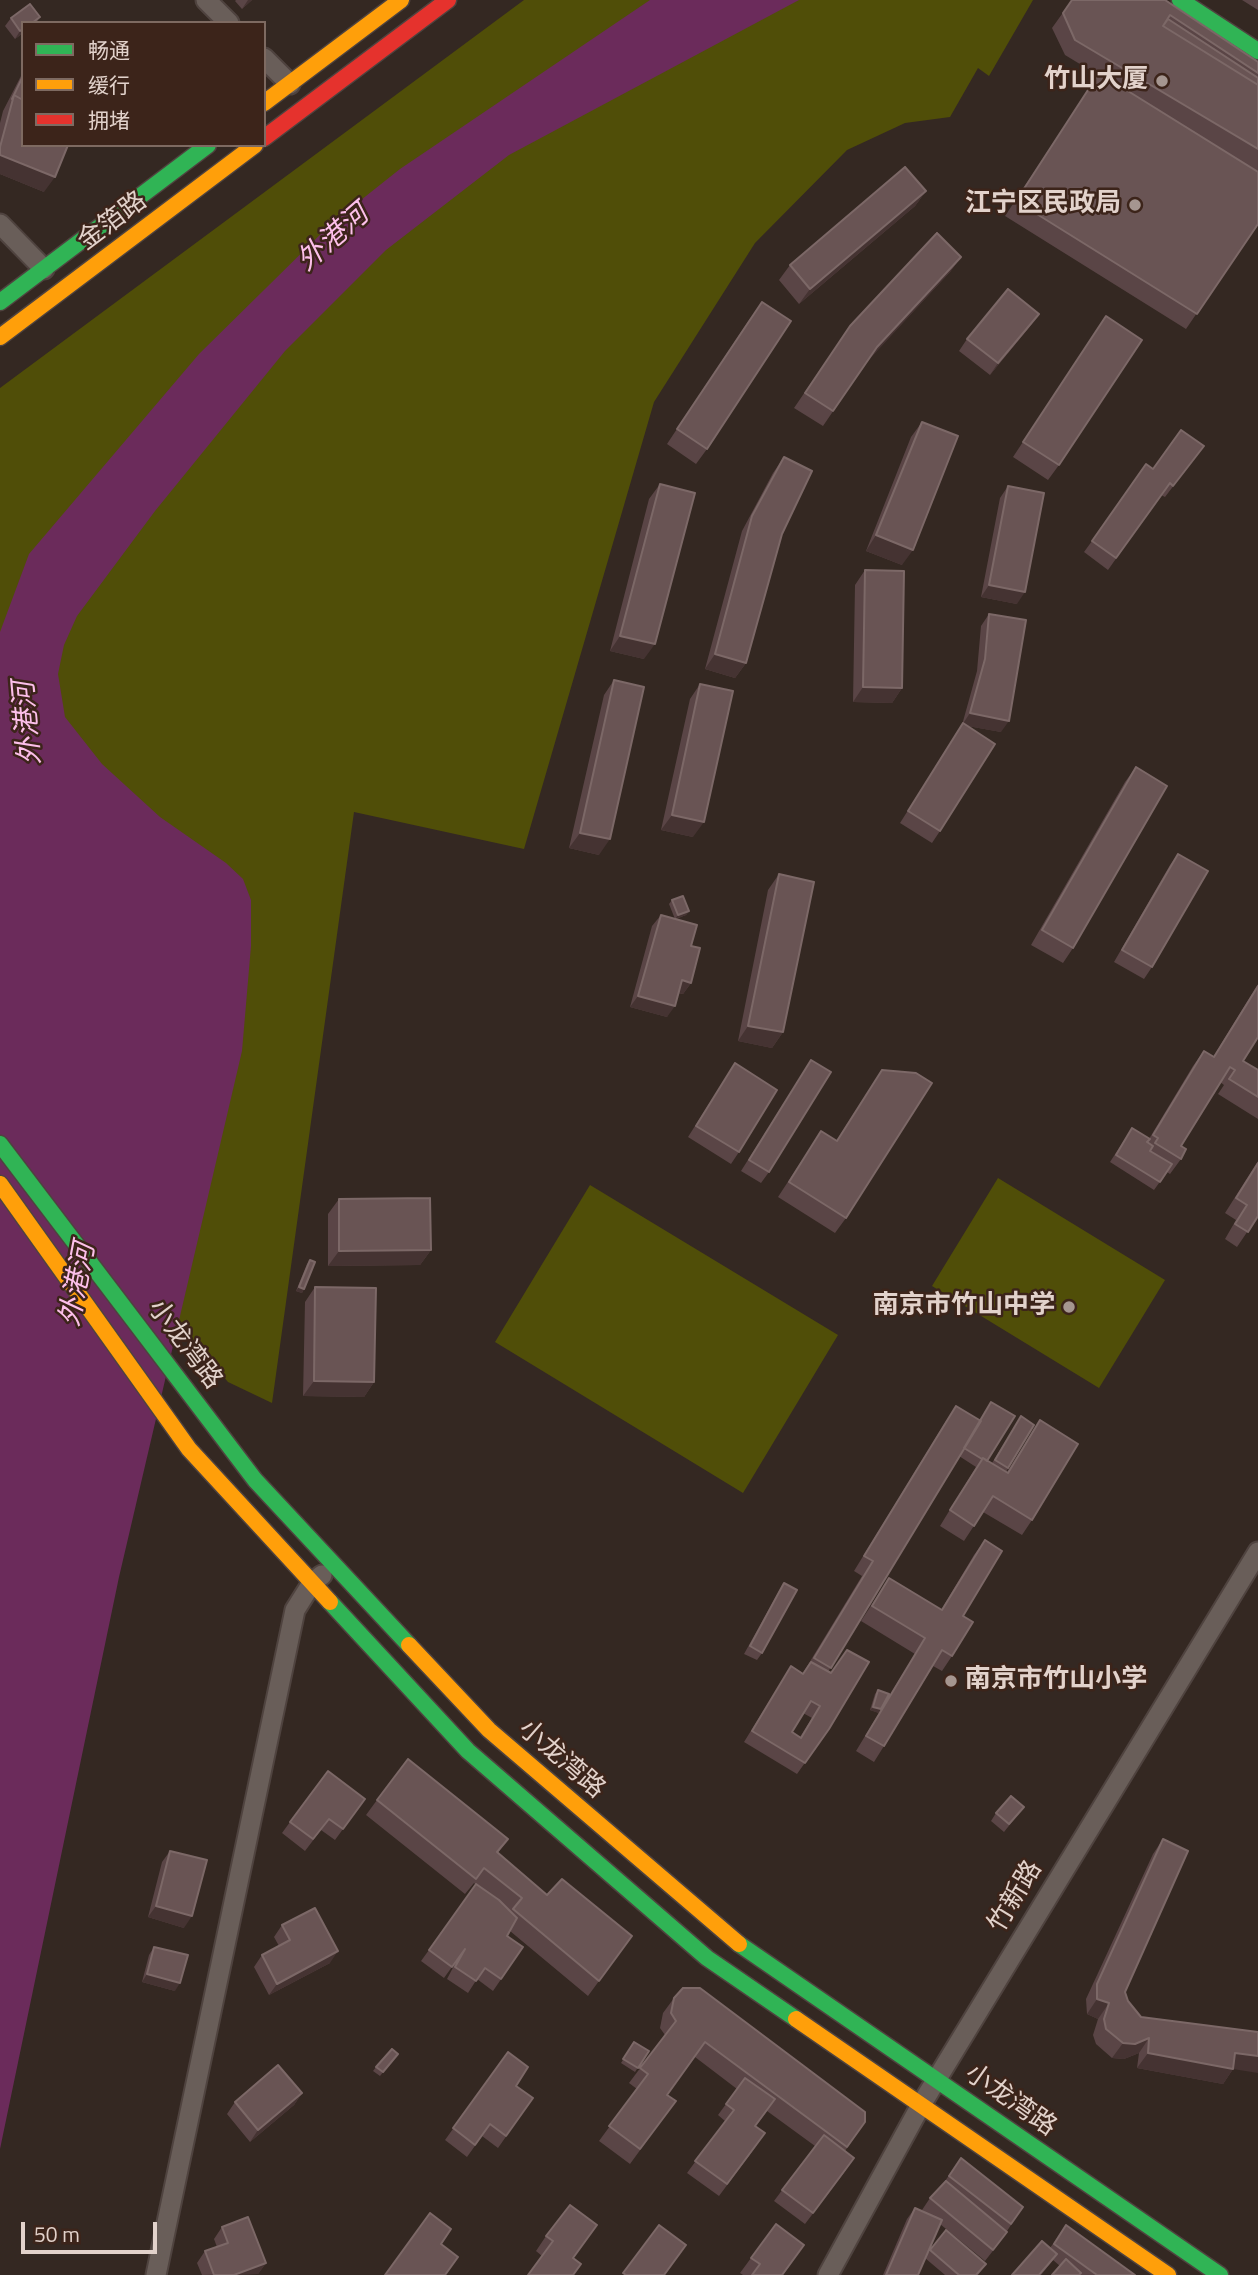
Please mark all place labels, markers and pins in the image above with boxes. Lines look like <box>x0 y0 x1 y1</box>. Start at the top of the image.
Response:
place label: 竹山大厦 <box>1044 65 1148 97</box>
marker: 竹山大厦 <box>1154 73 1170 89</box>
place label: 江宁区民政局 <box>965 189 1121 221</box>
marker: 江宁区民政局 <box>1127 197 1143 213</box>
place label: 南京市竹山中学 <box>873 1291 1055 1323</box>
marker: 南京市竹山中学 <box>1061 1299 1077 1315</box>
place label: 南京市竹山小学 <box>965 1665 1147 1697</box>
marker: 南京市竹山小学 <box>943 1673 959 1689</box>

